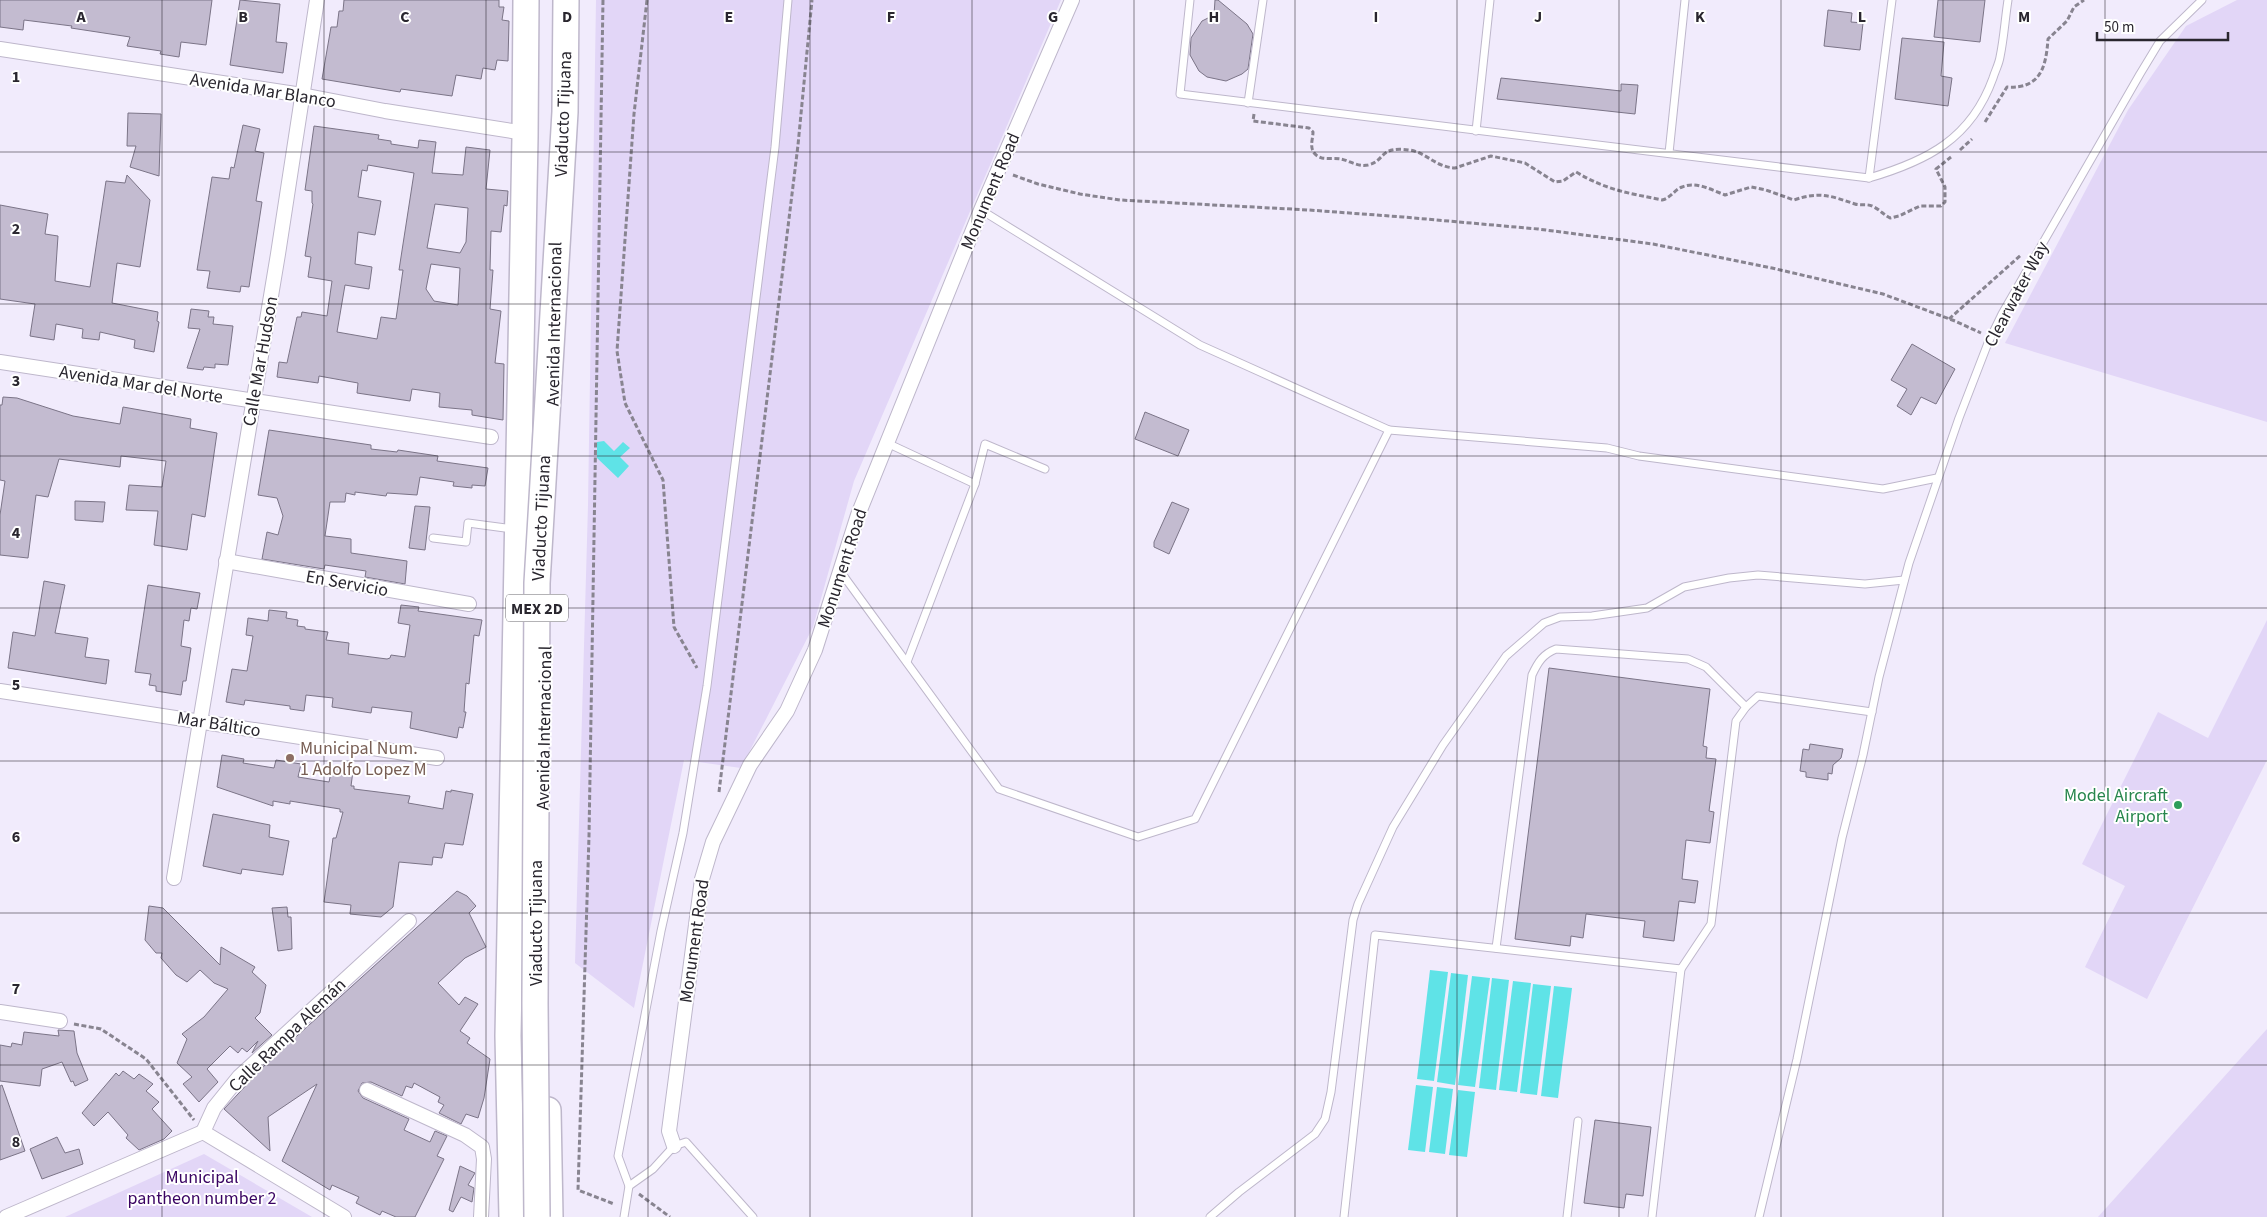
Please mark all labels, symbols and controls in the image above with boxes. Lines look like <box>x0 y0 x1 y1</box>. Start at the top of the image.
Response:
text: A <box>75 6 86 28</box>
text: B <box>238 6 248 28</box>
text: C <box>400 6 410 28</box>
text: D <box>562 6 572 28</box>
text: E <box>725 6 733 28</box>
text: F <box>887 6 895 28</box>
text: G <box>1048 6 1058 28</box>
text: H <box>1209 6 1219 28</box>
text: I <box>1374 6 1378 28</box>
text: J <box>1534 6 1542 28</box>
text: K <box>1695 6 1705 28</box>
text: L <box>1858 6 1866 28</box>
text: M <box>2018 6 2030 28</box>
scale bar <box>2097 10 2228 42</box>
text: 50 m <box>2104 17 2134 38</box>
street label: Viaducto Tijuana <box>549 51 578 177</box>
text: 1 <box>12 66 20 88</box>
street label: Avenida Mar Blanco <box>188 67 338 114</box>
street label: Monument Road <box>955 129 1026 253</box>
text: 2 <box>12 218 20 240</box>
street label: Clearwater Way <box>1978 236 2055 352</box>
street label: Avenida Internacional <box>541 242 568 406</box>
street label: Calle Mar Hudson <box>237 294 284 428</box>
street label: Avenida Mar del Norte <box>57 359 225 410</box>
text: 3 <box>12 370 20 392</box>
street label: Viaducto Tijuana <box>526 454 557 582</box>
street label: Monument Road <box>811 505 874 631</box>
text: 4 <box>12 522 21 544</box>
street label: En Servicio <box>304 564 390 603</box>
road number: MEX 2D <box>506 594 568 622</box>
street label: Avenida Internacional <box>531 646 558 810</box>
text: 5 <box>12 674 20 696</box>
street label: Mar Báltico <box>175 706 263 743</box>
place label: Municipal Num. 1 Adolfo Lopez M <box>300 736 427 782</box>
marker: Municipal Num. 1 Adolfo Lopez M <box>284 752 296 764</box>
place label: Model Aircraft Airport <box>2064 783 2168 829</box>
marker: Model Aircraft Airport <box>2172 799 2184 811</box>
text: 6 <box>12 826 20 848</box>
street label: Viaducto Tijuana <box>524 860 549 986</box>
street label: Monument Road <box>673 878 716 1004</box>
street label: Calle Rampa Alemán <box>223 973 352 1098</box>
text: 7 <box>12 978 20 1000</box>
text: 8 <box>12 1131 20 1153</box>
park label: Municipal pantheon number 2 <box>128 1165 276 1211</box>

